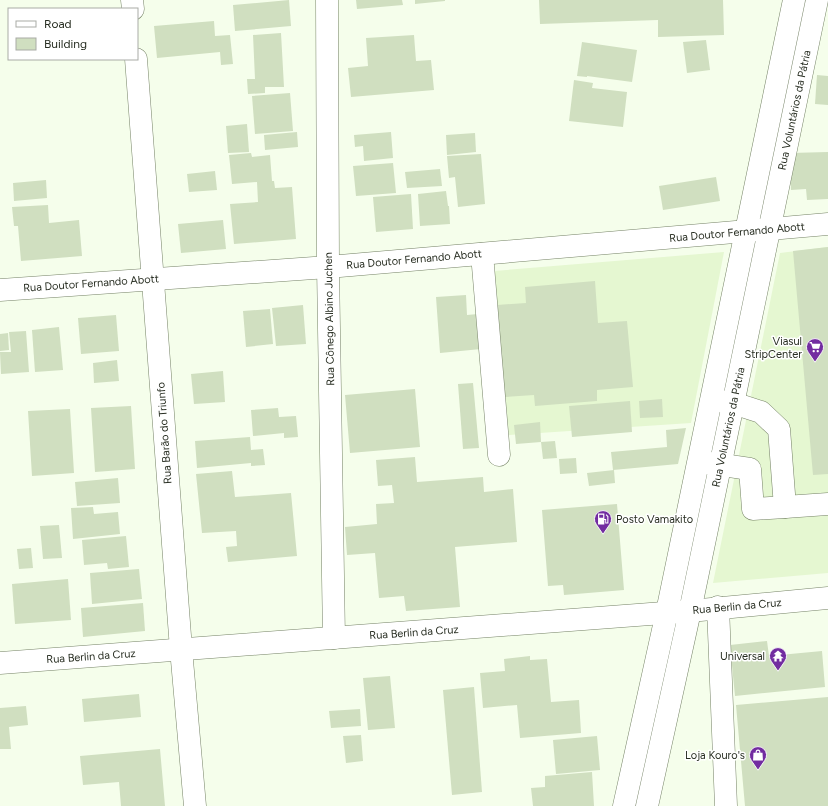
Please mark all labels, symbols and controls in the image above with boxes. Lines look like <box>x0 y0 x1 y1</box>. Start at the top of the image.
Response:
legend <box>8 8 138 60</box>
text: Road <box>44 17 72 31</box>
text: Building <box>44 37 87 51</box>
street label: Rua Voluntários da Pátria <box>775 49 814 171</box>
street label: Rua Doutor Fernando Abott <box>669 220 805 245</box>
street label: Rua Doutor Fernando Abott <box>346 247 482 272</box>
street label: Rua Cônego Albino Juchen <box>322 252 337 386</box>
street label: Rua Doutor Fernando Abott <box>23 272 159 295</box>
place label: Viasul StripCenter <box>744 335 802 361</box>
supermarket icon: Viasul StripCenter <box>805 337 825 362</box>
street label: Rua Voluntários da Pátria <box>709 366 748 488</box>
street label: Rua Barão do Triunfo <box>154 382 175 484</box>
fuel station icon: Posto Vamakito <box>593 509 613 534</box>
place label: Posto Vamakito <box>616 513 693 526</box>
street label: Rua Berlin da Cruz <box>692 596 782 617</box>
street label: Rua Berlin da Cruz <box>369 623 459 642</box>
temple icon: Universal <box>768 646 788 671</box>
street label: Rua Berlin da Cruz <box>46 647 136 666</box>
place label: Universal <box>720 650 765 663</box>
shop icon: Loja Kouro's <box>748 745 768 770</box>
place label: Loja Kouro's <box>685 749 745 762</box>

